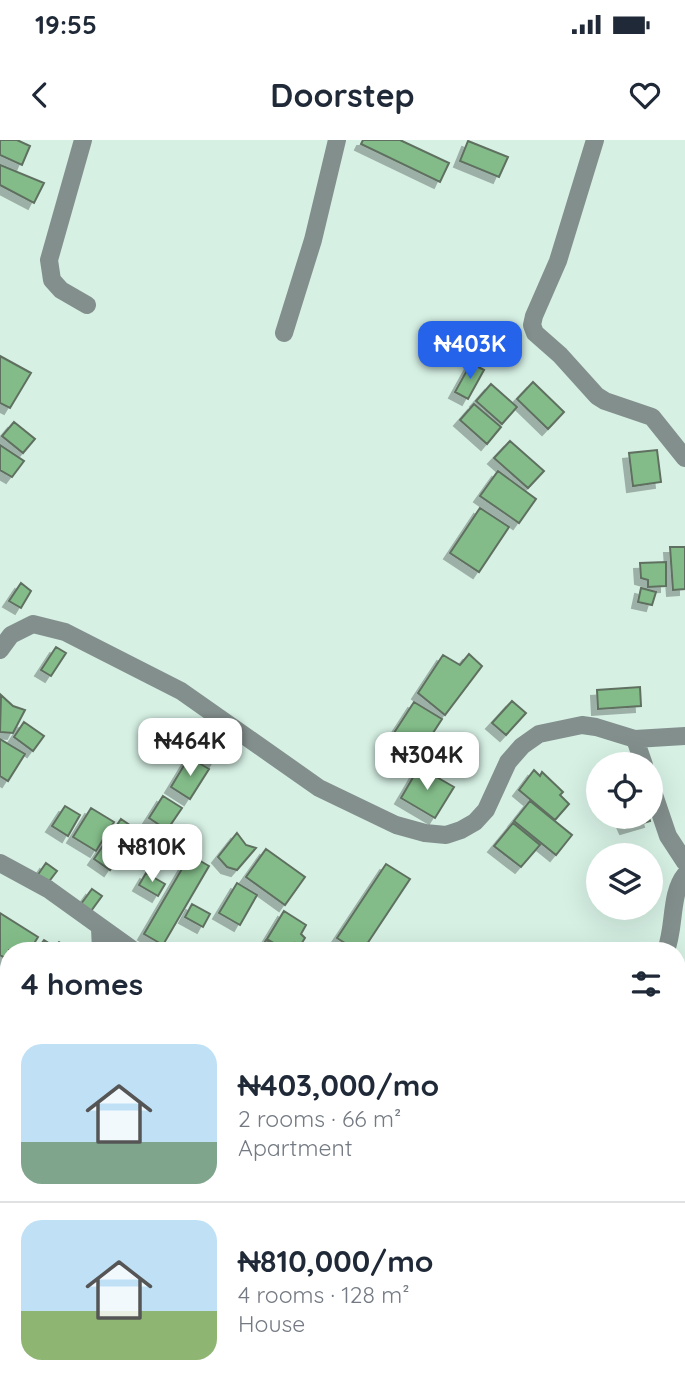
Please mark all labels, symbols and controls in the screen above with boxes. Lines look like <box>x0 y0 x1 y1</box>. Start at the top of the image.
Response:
text: 19:55 <box>35 8 97 41</box>
text: Doorstep <box>270 75 415 115</box>
icon: back <box>21 76 59 114</box>
icon: heart <box>626 76 664 114</box>
pin: ₦403K <box>421 322 519 381</box>
text: ₦403K <box>434 329 506 358</box>
pin: ₦464K <box>141 718 239 778</box>
text: ₦464K <box>154 726 226 755</box>
pin: ₦304K <box>378 732 476 792</box>
text: ₦304K <box>391 740 463 769</box>
map controls <box>586 752 663 920</box>
button: locate <box>586 752 663 829</box>
pin: ₦810K <box>103 824 201 884</box>
text: ₦810K <box>118 832 186 861</box>
button: layers <box>586 843 663 920</box>
text: 4 homes <box>21 965 143 1003</box>
icon: filters <box>627 965 665 1003</box>
text: ₦403,000/mo <box>238 1066 439 1104</box>
icon: home <box>77 1072 161 1156</box>
text: 2 rooms · 66 m² <box>238 1104 401 1133</box>
text: Apartment <box>238 1133 352 1162</box>
text: ₦810,000/mo <box>238 1242 434 1280</box>
icon: home <box>77 1248 161 1332</box>
text: 4 rooms · 128 m² <box>238 1280 410 1309</box>
text: House <box>238 1309 305 1338</box>

